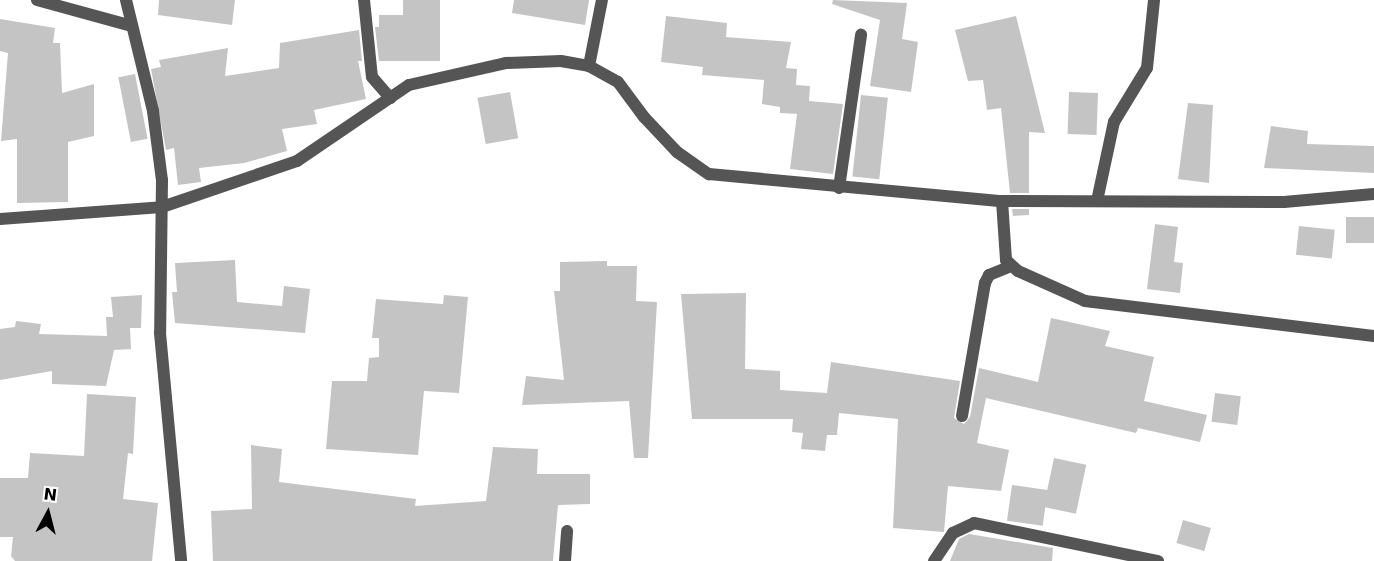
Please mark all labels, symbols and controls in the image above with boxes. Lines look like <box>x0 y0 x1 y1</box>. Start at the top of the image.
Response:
north arrow <box>18 483 78 543</box>
text: N <box>42 484 58 505</box>

